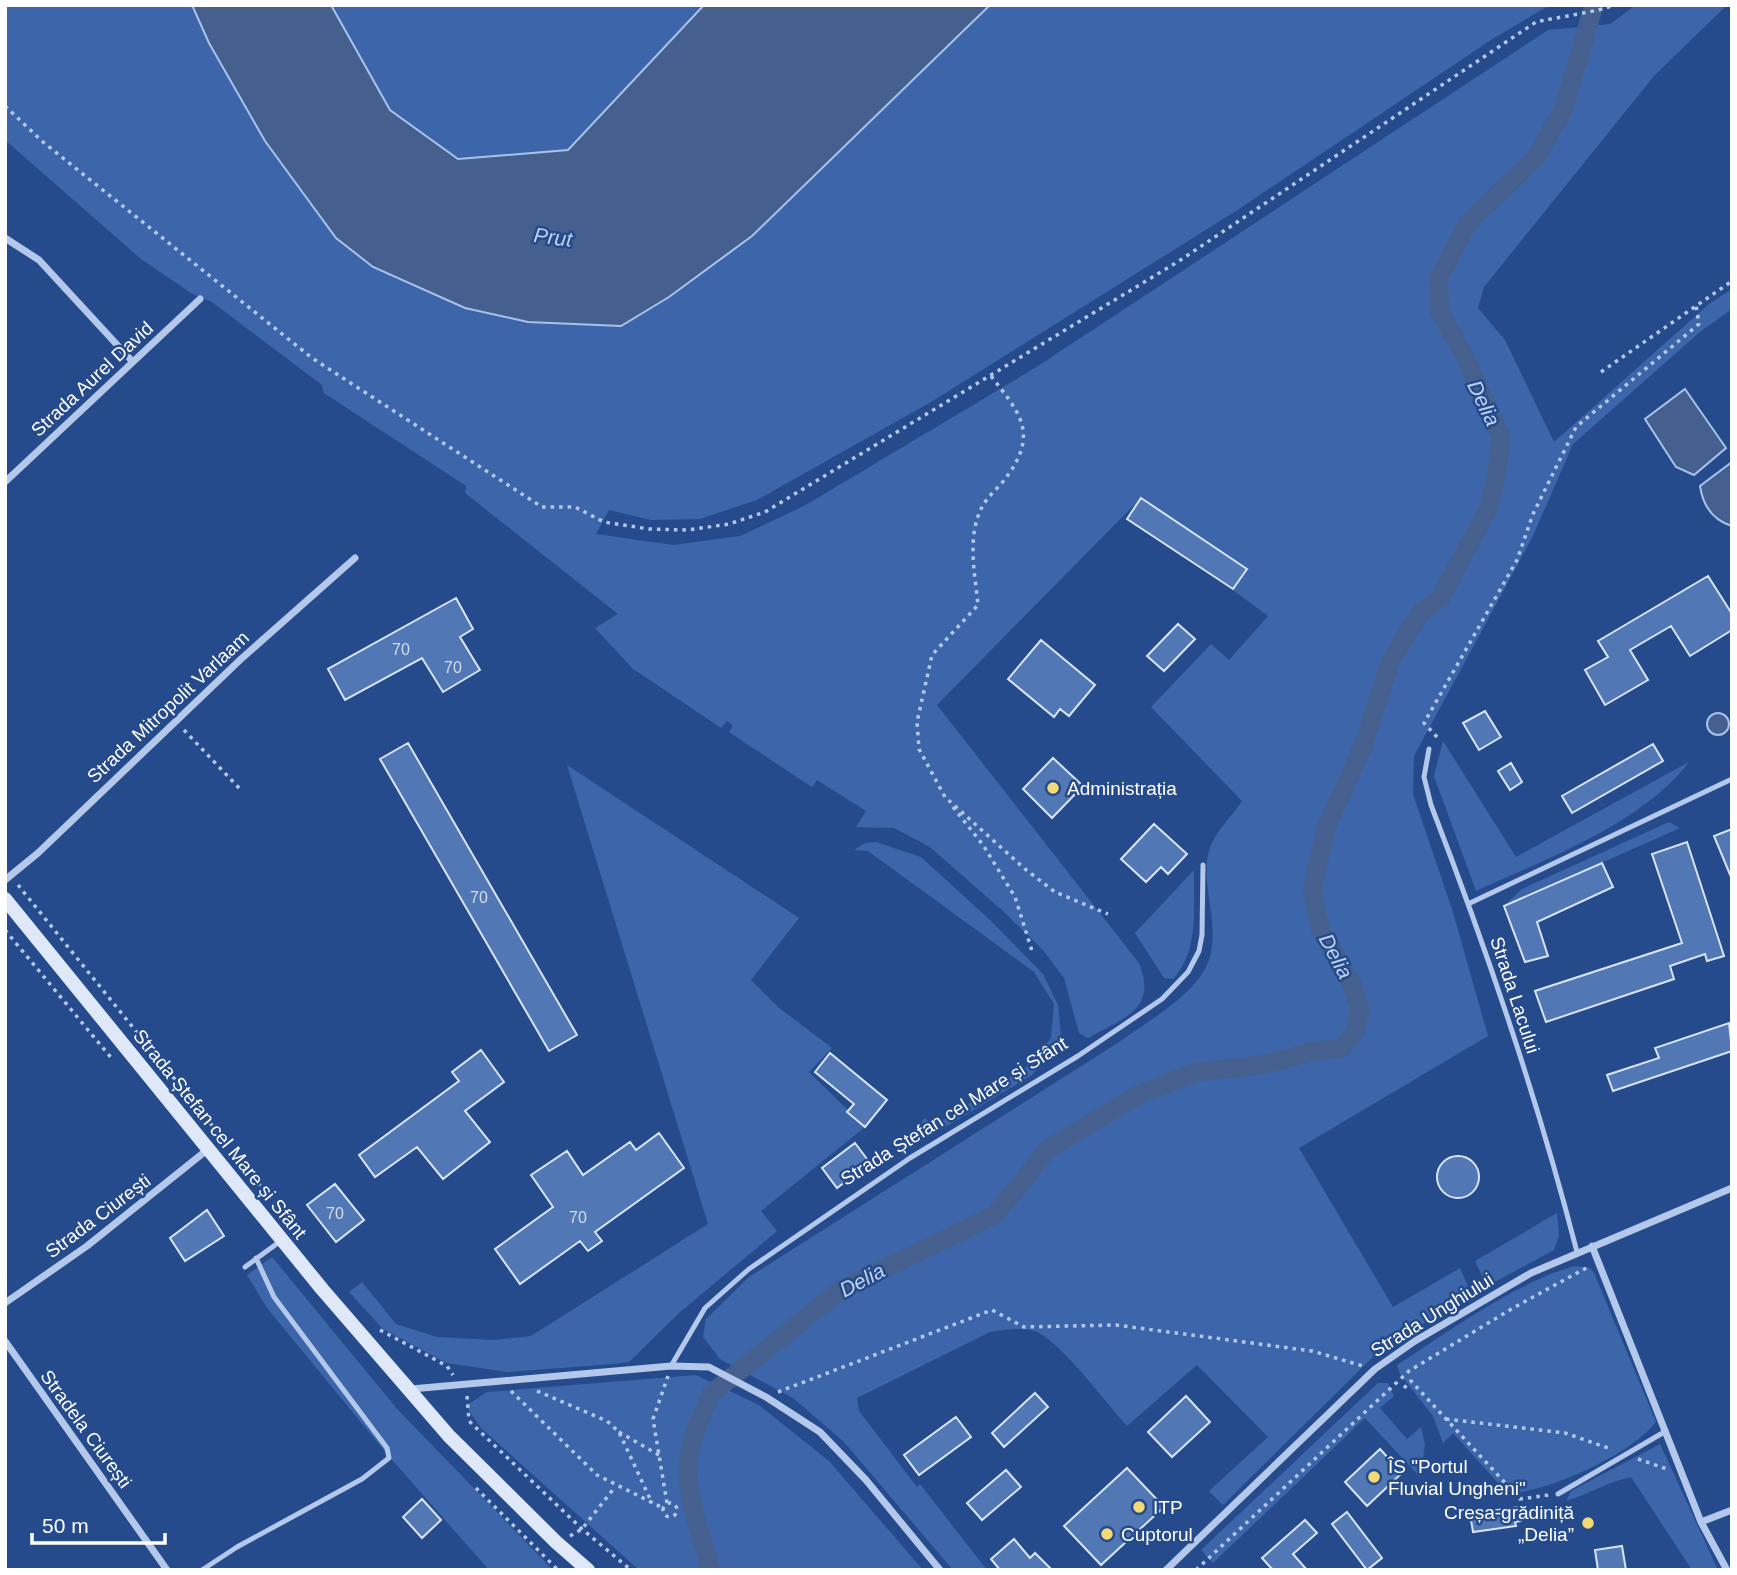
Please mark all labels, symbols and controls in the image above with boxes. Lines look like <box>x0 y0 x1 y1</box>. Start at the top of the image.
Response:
water label: Prut <box>532 223 575 251</box>
street label: Strada Aurel David <box>27 317 157 441</box>
water label: Delia <box>1463 376 1505 430</box>
street label: Strada Mitropolit Varlaam <box>83 627 253 787</box>
house number: 70 <box>392 641 410 658</box>
house number: 70 <box>444 659 462 676</box>
place label: Administrația <box>1067 778 1177 799</box>
marker: Administrația <box>1045 780 1061 796</box>
house number: 70 <box>470 889 488 906</box>
water label: Delia <box>1315 929 1357 983</box>
street label: Strada Lacului <box>1486 934 1544 1056</box>
street label: Strada Ștefan cel Mare și Sfânt <box>129 1025 311 1243</box>
street label: Strada Ștefan cel Mare și Sfânt <box>837 1032 1072 1190</box>
street label: Strada Ciurești <box>41 1170 155 1262</box>
house number: 70 <box>326 1205 344 1222</box>
house number: 70 <box>569 1209 587 1226</box>
water label: Delia <box>835 1259 889 1301</box>
street label: Strada Unghiului <box>1367 1269 1497 1361</box>
street label: Stradela Ciurești <box>36 1366 136 1492</box>
place label: ÎS "Portul Fluvial Ungheni" <box>1387 1456 1526 1499</box>
marker: ÎS "Portul Fluvial Ungheni" <box>1366 1469 1382 1485</box>
place label: ITP <box>1153 1497 1183 1518</box>
marker: ITP <box>1131 1499 1147 1515</box>
scale bar <box>32 1502 164 1546</box>
place label: Creșa-grădiniță „Delia” <box>1444 1502 1574 1545</box>
text: 50 m <box>42 1514 89 1537</box>
marker: Creșa-grădiniță „Delia” <box>1580 1515 1596 1531</box>
place label: Cuptorul <box>1121 1524 1193 1545</box>
marker: Cuptorul <box>1099 1526 1115 1542</box>

